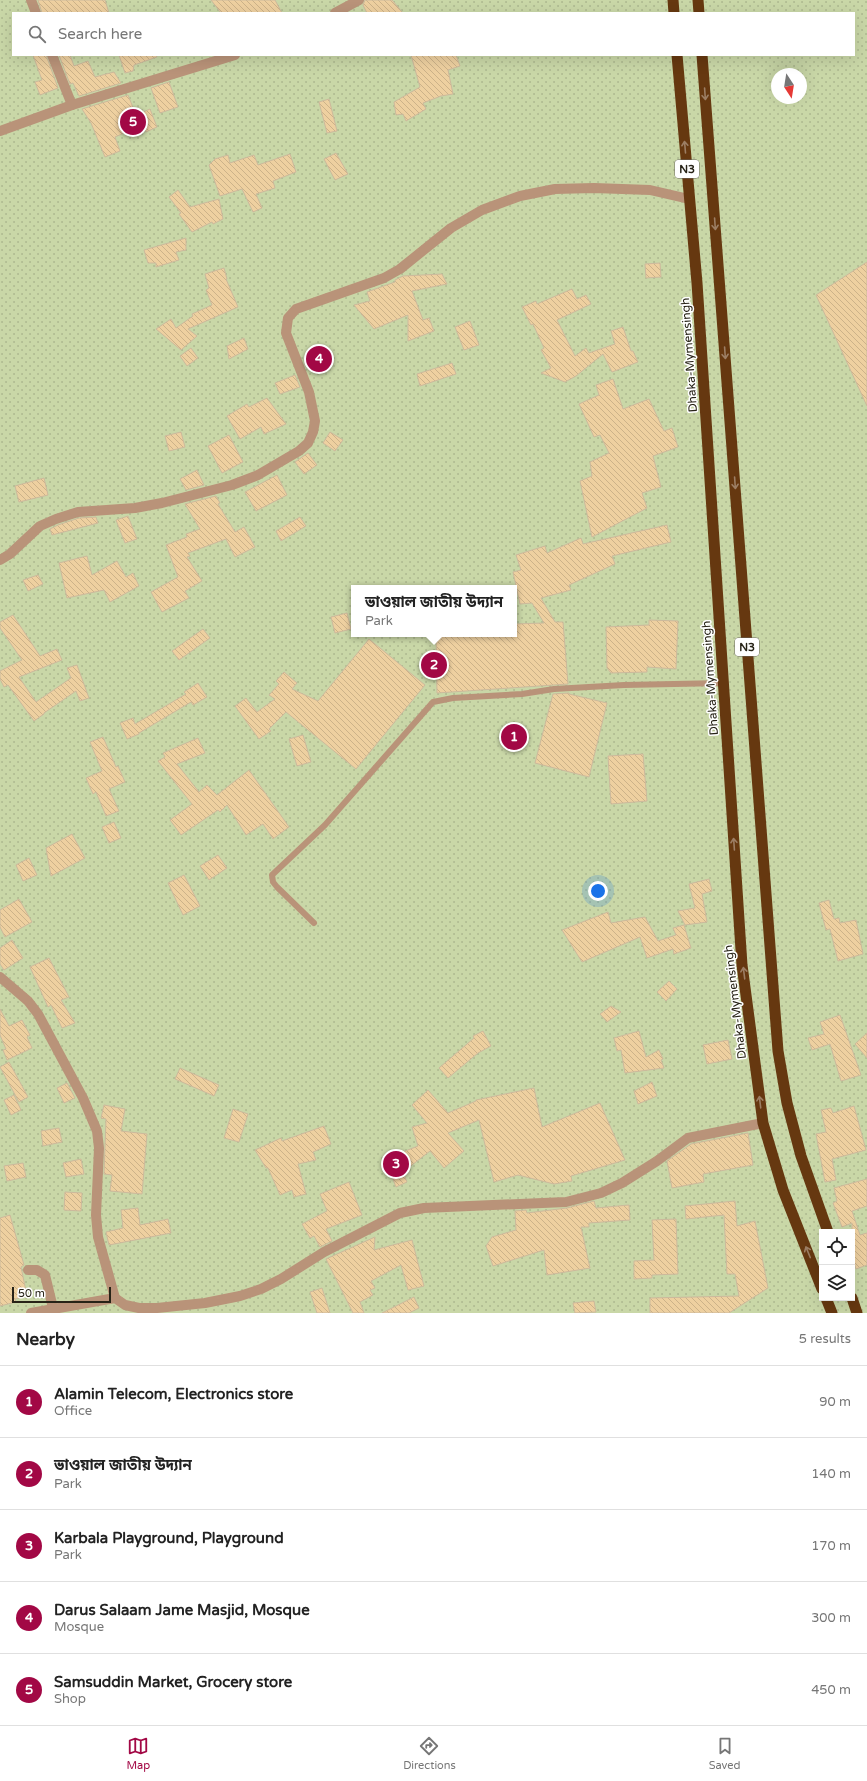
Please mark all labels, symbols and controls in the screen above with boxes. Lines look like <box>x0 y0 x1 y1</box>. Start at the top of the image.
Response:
search box <box>12 12 855 56</box>
icon: search <box>26 23 48 45</box>
text: Search here <box>58 25 142 43</box>
north arrow <box>771 68 807 104</box>
one-way arrow <box>702 87 709 100</box>
pin: 5 <box>120 107 146 137</box>
one-way arrow <box>681 141 688 154</box>
road number: N3 <box>675 160 699 178</box>
one-way arrow <box>712 217 719 230</box>
street label: Dhaka-Mymensingh <box>678 297 700 413</box>
pin: 4 <box>306 344 332 374</box>
one-way arrow <box>721 346 728 359</box>
one-way arrow <box>731 476 738 489</box>
popup <box>351 585 517 637</box>
text: ভাওয়াল জাতীয় উদ্যান <box>365 593 503 611</box>
text: Park <box>365 613 393 629</box>
street label: Dhaka-Mymensingh <box>699 620 721 736</box>
road number: N3 <box>735 638 759 656</box>
pin: 2 <box>421 650 447 680</box>
pin: 1 <box>501 722 527 752</box>
one-way arrow <box>731 838 738 851</box>
your location <box>588 881 608 901</box>
street label: Dhaka-Mymensingh <box>721 944 749 1060</box>
one-way arrow <box>740 967 747 980</box>
one-way arrow <box>756 1096 764 1109</box>
pin: 3 <box>383 1149 409 1179</box>
map controls <box>819 1229 855 1301</box>
button: locate <box>819 1229 855 1265</box>
one-way arrow <box>803 1247 811 1259</box>
button: layers <box>819 1265 855 1301</box>
scale bar <box>12 1285 111 1304</box>
text: 50 m <box>18 1287 45 1300</box>
text: Nearby <box>16 1329 75 1350</box>
text: 5 results <box>799 1331 851 1347</box>
text: Alamin Telecom, Electronics store <box>54 1385 293 1403</box>
text: 1 <box>25 1394 33 1410</box>
text: 90 m <box>819 1394 851 1410</box>
text: Office <box>54 1403 92 1419</box>
text: ভাওয়াল জাতীয় উদ্যান <box>54 1456 192 1474</box>
text: 2 <box>25 1466 33 1482</box>
text: 140 m <box>811 1466 851 1482</box>
text: Park <box>54 1476 82 1492</box>
text: Karbala Playground, Playground <box>54 1529 284 1547</box>
text: 3 <box>25 1538 33 1554</box>
text: 170 m <box>811 1538 851 1554</box>
text: Park <box>54 1547 82 1563</box>
text: Darus Salaam Jame Masjid, Mosque <box>54 1601 310 1619</box>
text: 4 <box>25 1610 33 1626</box>
text: 300 m <box>811 1610 851 1626</box>
text: Mosque <box>54 1619 104 1635</box>
text: Samsuddin Market, Grocery store <box>54 1673 292 1691</box>
text: 5 <box>25 1682 33 1698</box>
text: 450 m <box>811 1682 851 1698</box>
text: Shop <box>54 1691 86 1707</box>
tab: Map <box>126 1735 150 1772</box>
tab: Directions <box>403 1735 456 1772</box>
tab: Saved <box>709 1735 741 1772</box>

